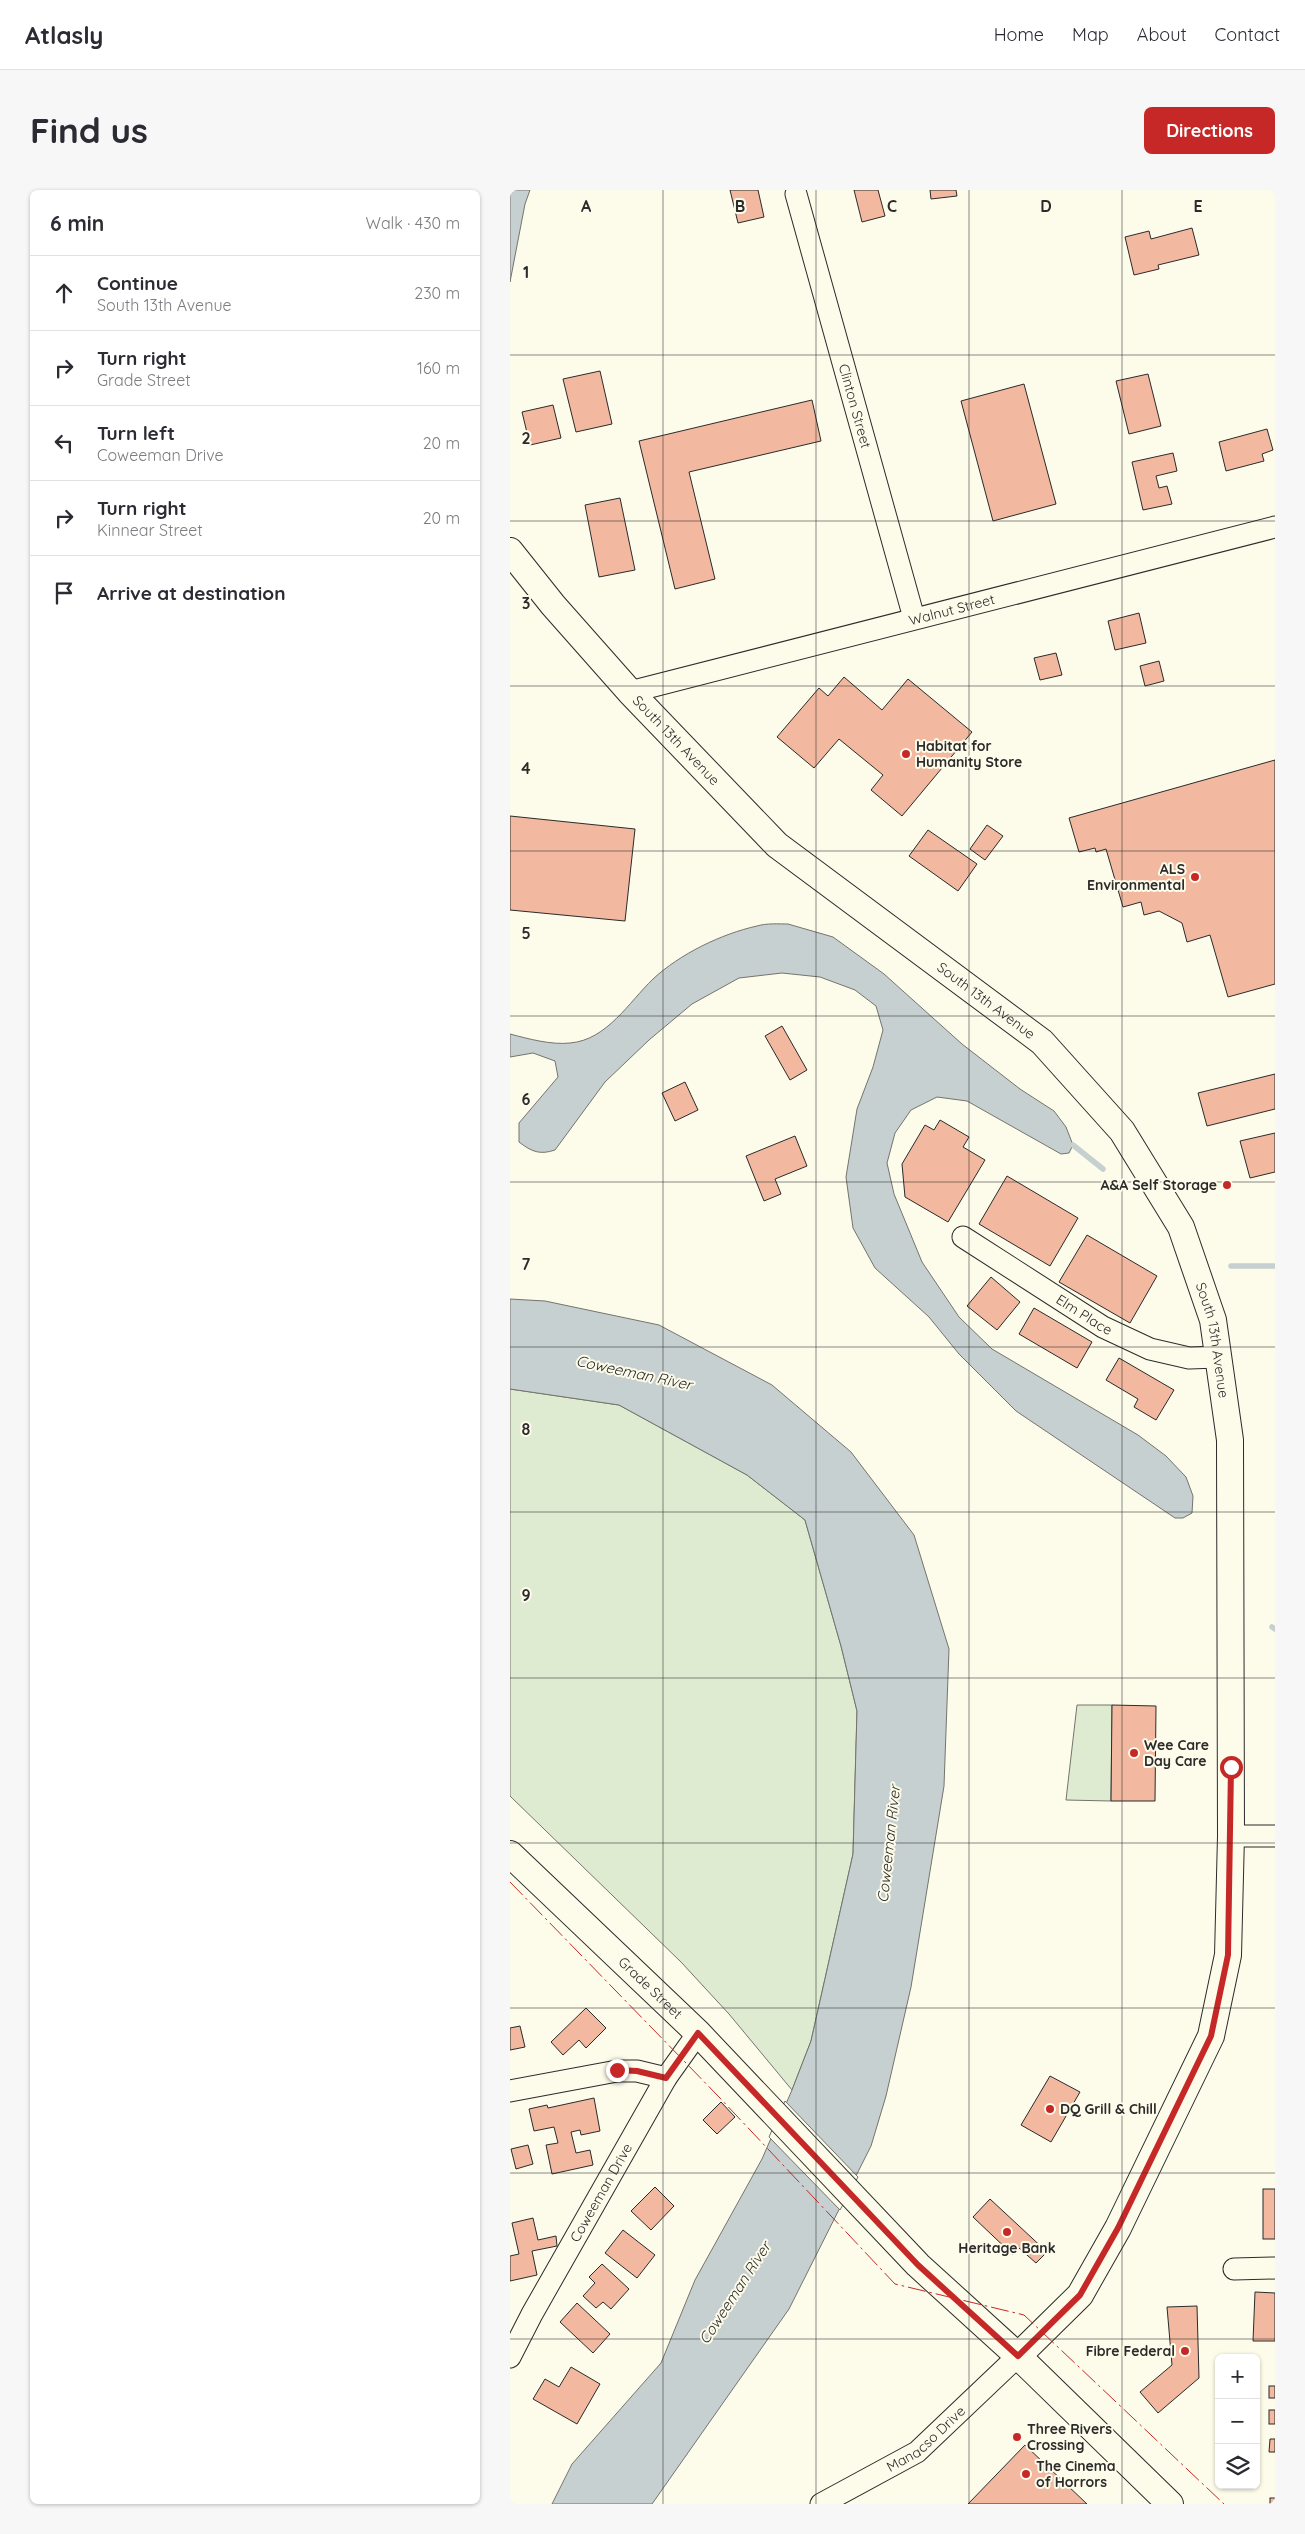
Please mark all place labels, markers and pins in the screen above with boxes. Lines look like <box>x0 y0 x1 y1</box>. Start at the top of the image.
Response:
place label: Habitat for Humanity Store <box>916 737 1022 771</box>
marker: Habitat for Humanity Store <box>900 748 912 760</box>
place label: ALS Environmental <box>1087 860 1185 894</box>
marker: ALS Environmental <box>1189 871 1201 883</box>
place label: A&A Self Storage <box>1100 1176 1217 1194</box>
marker: A&A Self Storage <box>1221 1179 1233 1191</box>
place label: Wee Care Day Care <box>1144 1736 1209 1770</box>
marker: Wee Care Day Care <box>1128 1747 1140 1759</box>
place label: DQ Grill & Chill <box>1060 2100 1157 2118</box>
marker: DQ Grill & Chill <box>1044 2103 1056 2115</box>
marker: Heritage Bank <box>1001 2226 1013 2238</box>
place label: Heritage Bank <box>958 2239 1056 2257</box>
place label: Fibre Federal <box>1086 2342 1175 2360</box>
marker: Fibre Federal <box>1179 2345 1191 2357</box>
place label: Three Rivers Crossing <box>1027 2420 1112 2454</box>
marker: Three Rivers Crossing <box>1011 2431 1023 2443</box>
place label: The Cinema of Horrors <box>1036 2457 1116 2491</box>
marker: The Cinema of Horrors <box>1020 2468 1032 2480</box>

